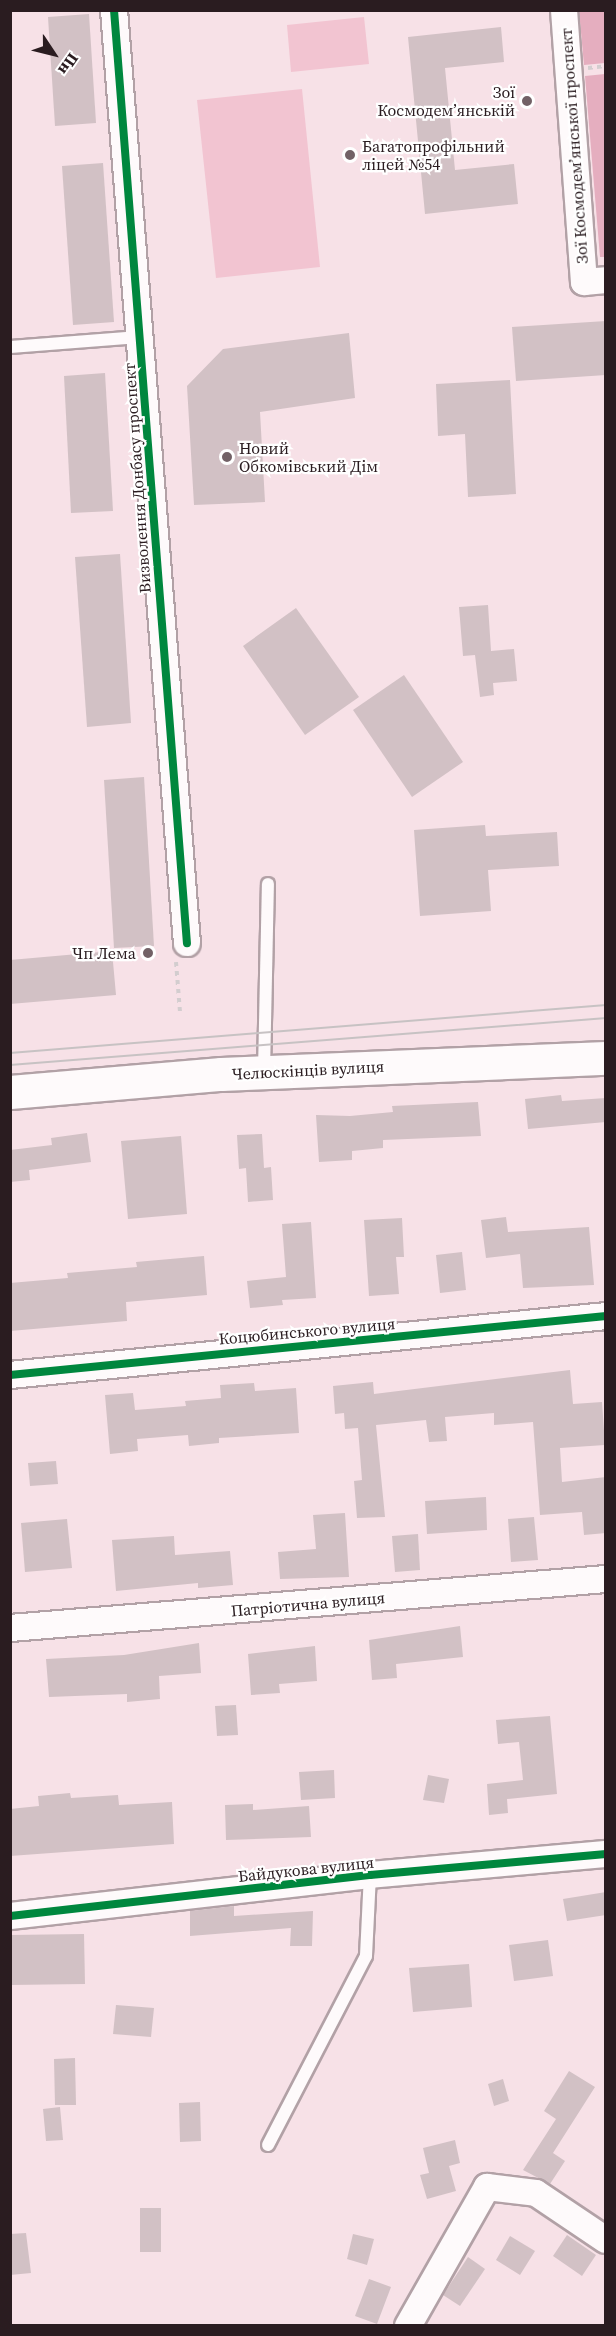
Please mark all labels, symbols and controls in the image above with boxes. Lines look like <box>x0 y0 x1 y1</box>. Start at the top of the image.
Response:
north arrow <box>24 24 84 84</box>
street label: Зої Космодем’янської проспект <box>556 27 592 265</box>
text: Пн <box>53 49 84 80</box>
place label: Зої Космодем’янській <box>378 82 515 120</box>
marker: Зої Космодем’янській <box>520 94 534 108</box>
place label: Багатопрофільний ліцей №54 <box>362 136 505 174</box>
marker: Багатопрофільний ліцей №54 <box>343 148 357 162</box>
street label: Визволення Донбасу проспект <box>119 362 155 594</box>
place label: Новий Обкомівський Дім <box>239 438 378 476</box>
marker: Новий Обкомівський Дім <box>220 450 234 464</box>
place label: Чп Лема <box>72 943 136 963</box>
marker: Чп Лема <box>141 946 155 960</box>
street label: Челюскінців вулиця <box>231 1056 385 1084</box>
street label: Коцюбинського вулиця <box>218 1314 396 1348</box>
street label: Патріотична вулиця <box>230 1588 386 1620</box>
street label: Байдукова вулиця <box>237 1852 375 1886</box>

